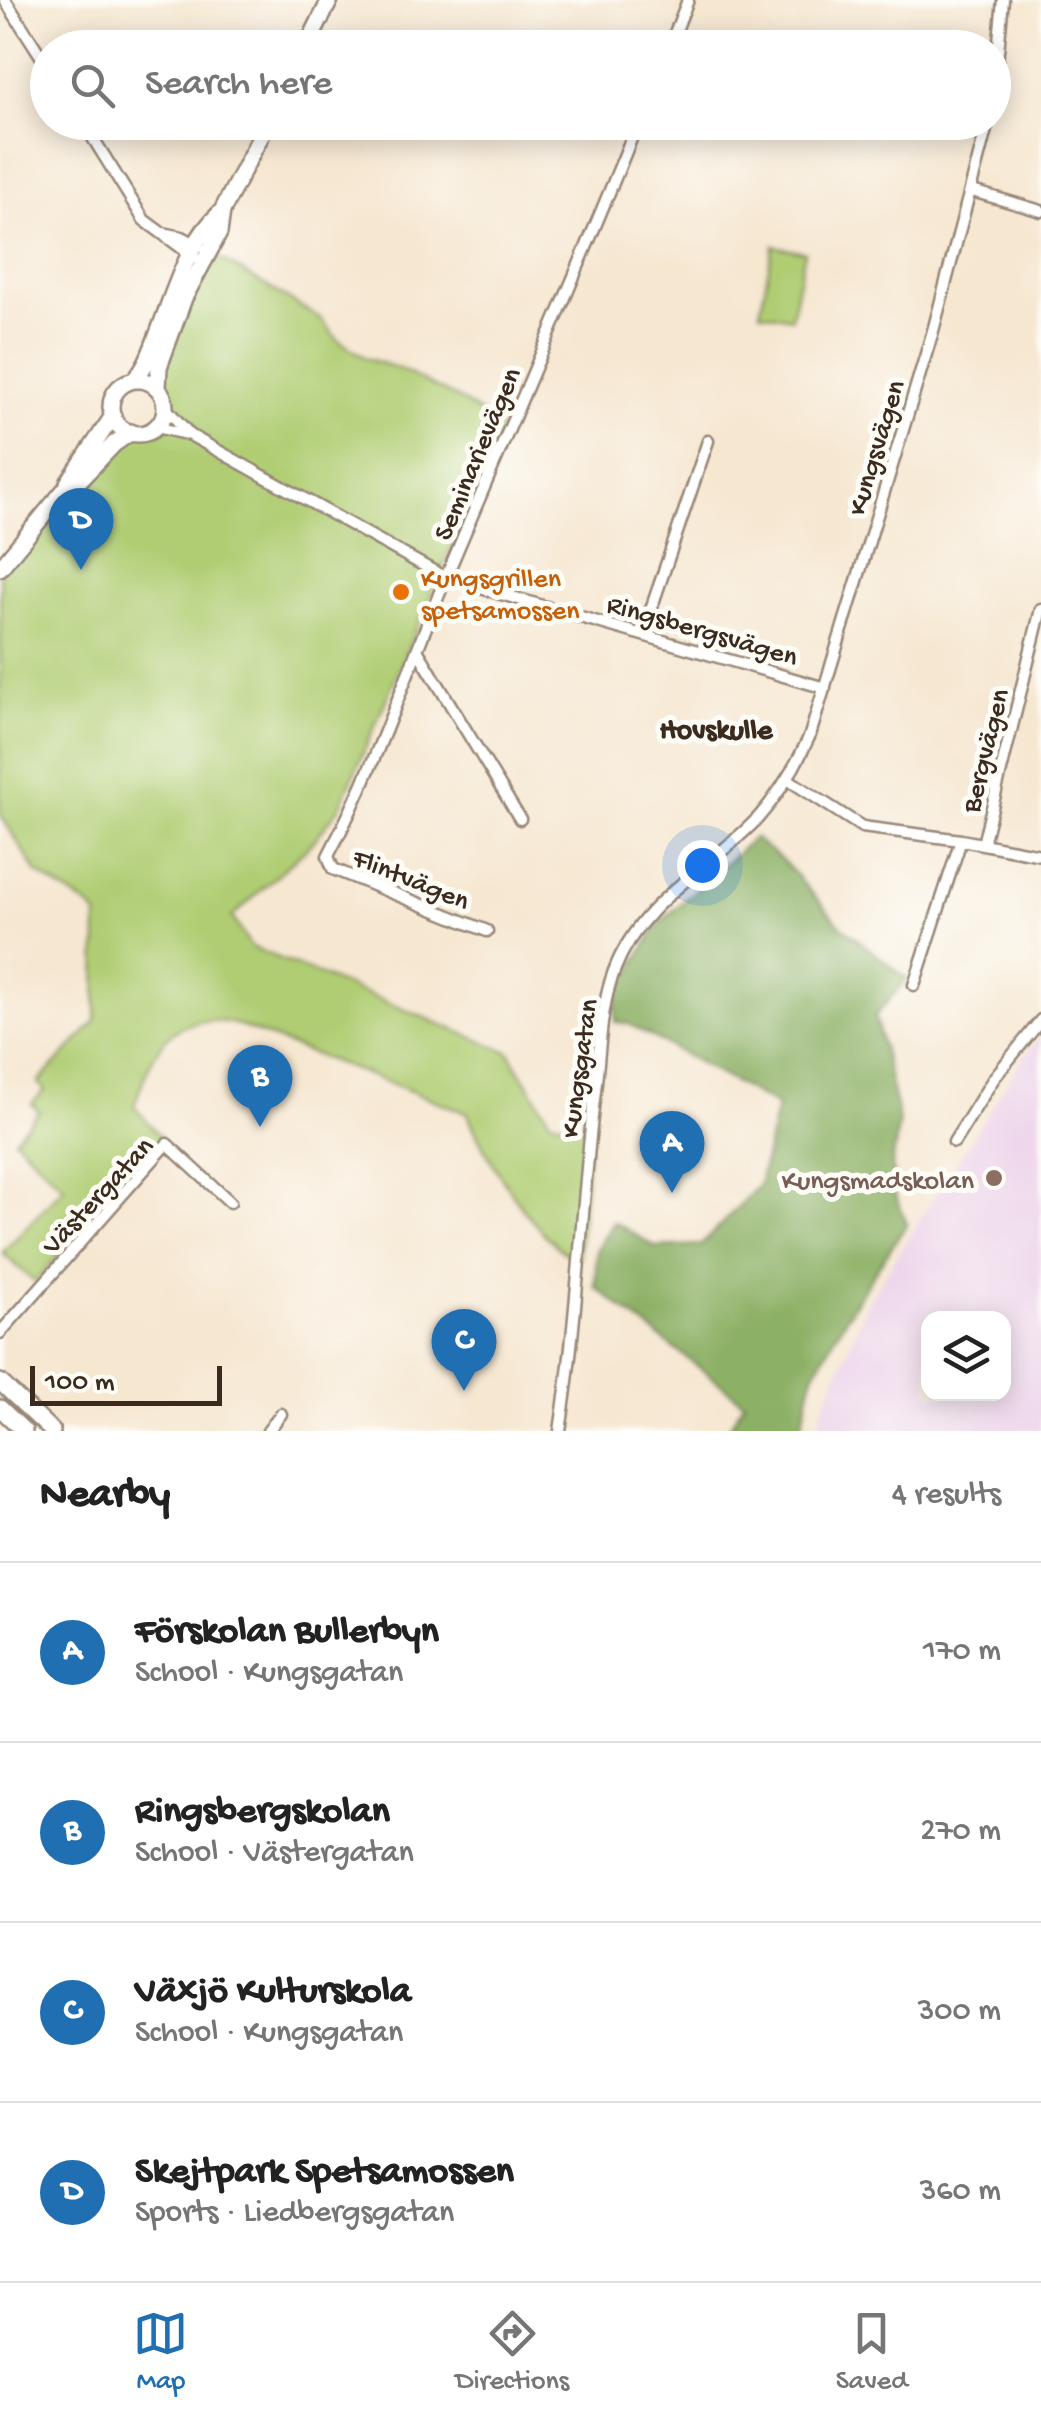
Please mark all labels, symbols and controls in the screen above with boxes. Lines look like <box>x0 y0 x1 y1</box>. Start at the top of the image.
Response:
search box <box>30 30 1011 140</box>
icon: search <box>65 58 120 113</box>
text: Search here <box>145 63 332 107</box>
street label: Seminarievägen <box>428 363 531 546</box>
street label: Kungsvägen <box>842 376 915 520</box>
pin: D <box>48 488 114 570</box>
place label: Kungsgrillen spetsamossen <box>421 564 580 629</box>
marker: Kungsgrillen spetsamossen <box>390 581 412 603</box>
street label: Ringsbergsvägen <box>602 589 802 676</box>
street label: Bergvägen <box>956 685 1019 817</box>
district label: Hovskulle <box>659 715 774 750</box>
your location <box>677 840 728 891</box>
street label: Flintvägen <box>346 842 474 920</box>
street label: Kungsgatan <box>555 996 608 1140</box>
pin: B <box>228 1044 292 1127</box>
pin: A <box>640 1110 704 1193</box>
street label: Västergatan <box>36 1131 163 1264</box>
place label: Kungsmadskolan <box>782 1166 975 1199</box>
marker: Kungsmadskolan <box>983 1167 1005 1189</box>
pin: C <box>432 1308 496 1391</box>
map controls <box>921 1311 1011 1401</box>
button: layers <box>921 1311 1011 1401</box>
scale bar <box>30 1361 222 1406</box>
text: 100 m <box>45 1367 115 1400</box>
text: Nearby <box>40 1472 170 1521</box>
text: 4 results <box>892 1477 1001 1515</box>
text: Förskolan Bullerbyn <box>135 1611 439 1655</box>
text: A <box>63 1633 82 1671</box>
text: 170 m <box>923 1633 1001 1671</box>
text: School · Kungsgatan <box>135 1655 403 1693</box>
text: Ringsbergskolan <box>135 1791 390 1835</box>
text: B <box>64 1813 81 1851</box>
text: 270 m <box>920 1813 1001 1851</box>
text: School · Västergatan <box>135 1835 414 1873</box>
text: Växjö Kulturskola <box>135 1971 411 2015</box>
text: C <box>64 1993 81 2031</box>
text: 300 m <box>918 1993 1001 2031</box>
text: School · Kungsgatan <box>135 2015 403 2053</box>
text: Skejtpark Spetsamossen <box>135 2151 514 2195</box>
text: D <box>62 2173 83 2211</box>
text: 360 m <box>920 2173 1001 2211</box>
text: Sports · Liedbergsgatan <box>135 2195 454 2233</box>
tab: Map <box>133 2306 188 2399</box>
tab: Directions <box>455 2306 569 2399</box>
tab: Saved <box>836 2306 908 2399</box>

